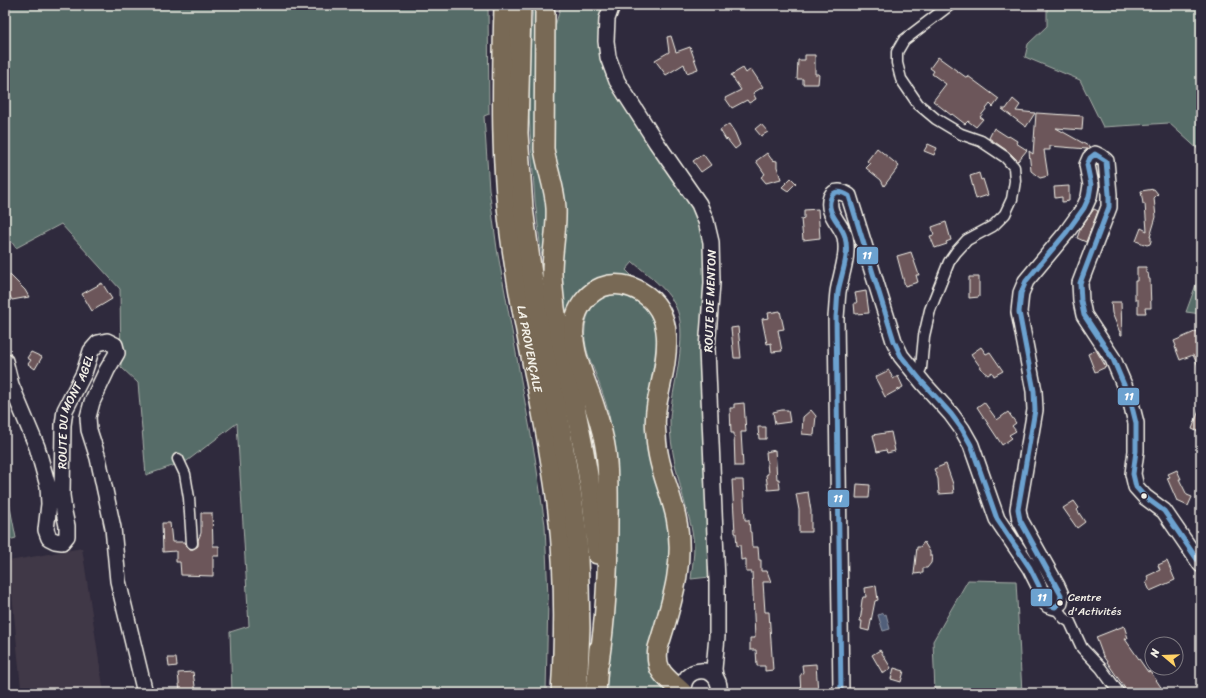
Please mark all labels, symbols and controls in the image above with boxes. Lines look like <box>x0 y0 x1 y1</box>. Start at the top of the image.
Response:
line badge: 11 <box>856 246 879 265</box>
text: 11 <box>862 246 872 265</box>
street label: ROUTE DE MENTON <box>697 248 723 353</box>
street label: LA PROVENÇALE <box>510 304 549 396</box>
street label: ROUTE DU MONT AGEL <box>51 351 100 469</box>
line badge: 11 <box>1117 387 1140 406</box>
text: 11 <box>1124 387 1134 406</box>
line badge: 11 <box>827 489 850 508</box>
text: 11 <box>833 489 843 508</box>
unlabelled marker <box>1139 491 1149 501</box>
line badge: 11 <box>1030 588 1053 607</box>
text: 11 <box>1037 588 1047 607</box>
place label: Centre d'Activités <box>1068 588 1122 621</box>
marker: Centre d'Activités <box>1055 598 1065 608</box>
north arrow <box>1144 636 1184 676</box>
text: N <box>1144 646 1165 661</box>

